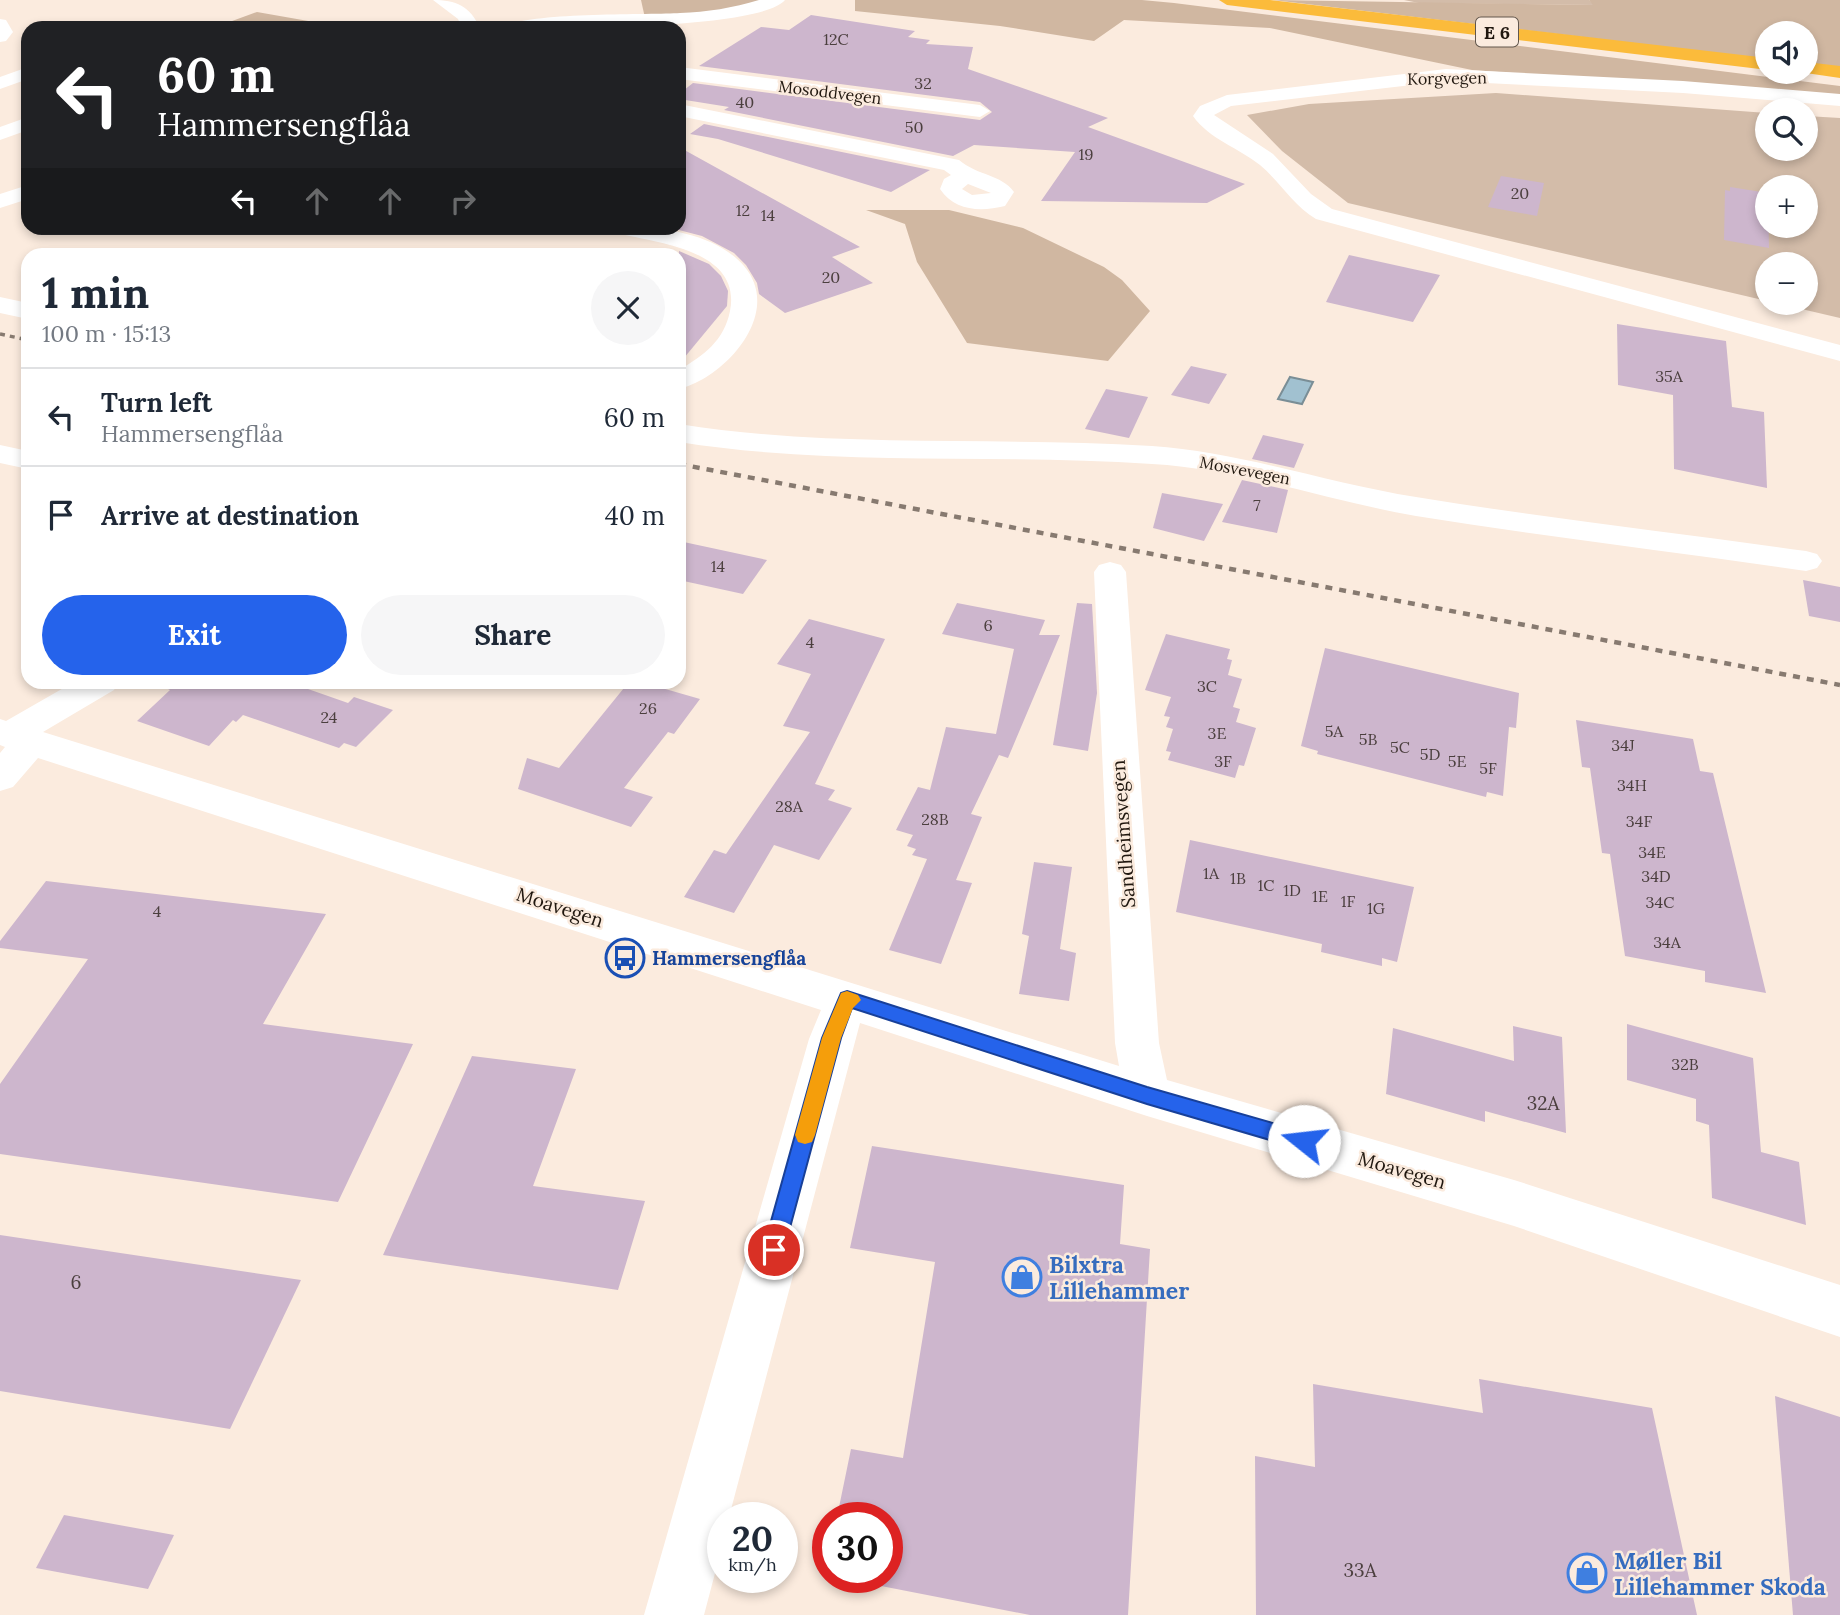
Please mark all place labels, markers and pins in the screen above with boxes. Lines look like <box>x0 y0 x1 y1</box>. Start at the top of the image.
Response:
bus stop icon: Hammersengflåa <box>604 937 646 979</box>
place label: Hammersengflåa <box>652 946 806 970</box>
pin <box>744 1220 804 1280</box>
place label: Bilxtra Lillehammer <box>1049 1250 1189 1305</box>
shop icon: Bilxtra Lillehammer <box>1001 1256 1043 1298</box>
place label: Møller Bil Lillehammer Skoda <box>1614 1546 1826 1601</box>
shop icon: Møller Bil Lillehammer Skoda <box>1566 1552 1608 1594</box>

